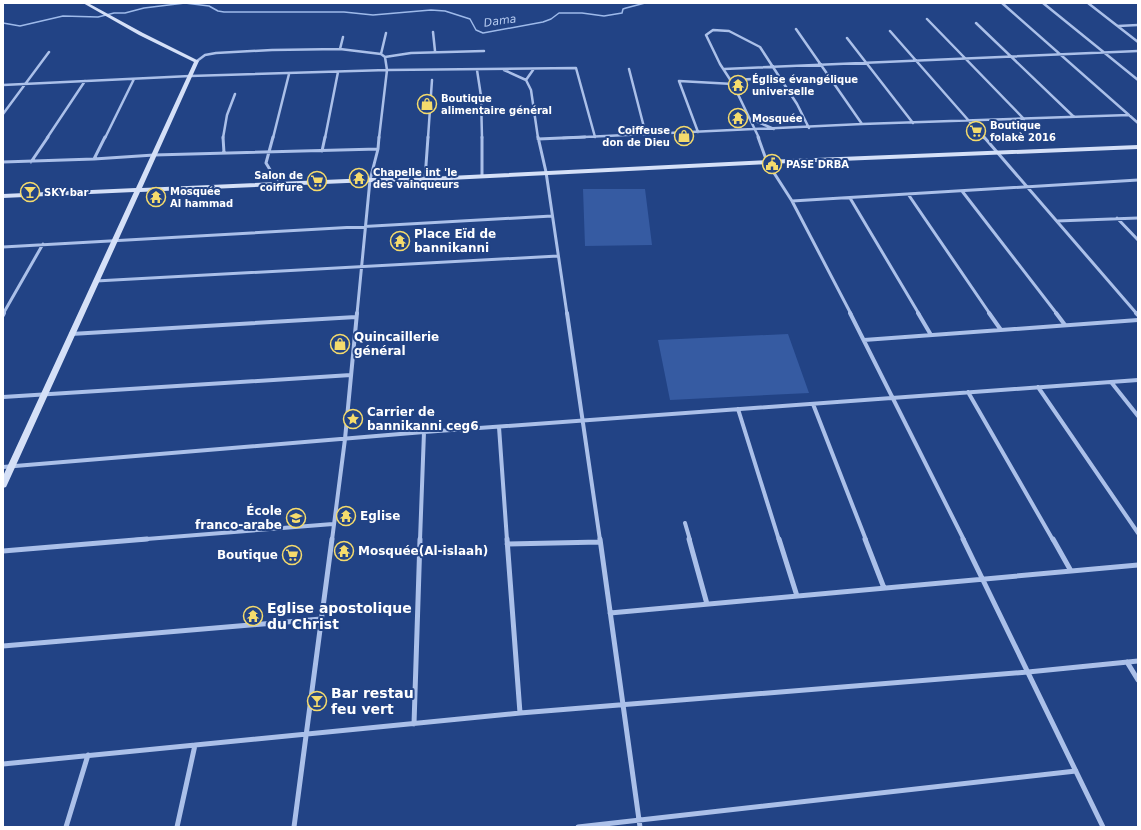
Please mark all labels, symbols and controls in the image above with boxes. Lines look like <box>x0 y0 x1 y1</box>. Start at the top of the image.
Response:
water label: Dama <box>483 12 517 30</box>
place label: Église évangélique universelle <box>752 73 858 97</box>
temple icon: Église évangélique universelle <box>727 74 749 96</box>
shop icon: Boutique alimentaire général <box>416 93 438 115</box>
place label: Boutique alimentaire général <box>441 93 552 116</box>
temple icon: Mosquée <box>727 107 749 129</box>
place label: Mosquée <box>752 113 803 124</box>
supermarket icon: Boutique folakè 2016 <box>965 120 987 142</box>
place label: Boutique folakè 2016 <box>990 120 1056 143</box>
place label: Coiffeuse don de Dieu <box>602 125 670 148</box>
shop icon: Coiffeuse don de Dieu <box>673 125 695 147</box>
public building icon: PASE DRBA <box>761 153 783 175</box>
place label: PASE DRBA <box>786 159 849 170</box>
temple icon: Chapelle int 'le des vainqueurs <box>348 167 370 189</box>
place label: Chapelle int 'le des vainqueurs <box>373 167 459 190</box>
place label: Salon de coiffure <box>254 170 303 193</box>
supermarket icon: Salon de coiffure <box>306 170 328 192</box>
bar icon: SKY bar <box>19 181 41 203</box>
temple icon: Mosquée Al hammad <box>145 186 167 208</box>
place label: Mosquée Al hammad <box>170 186 233 209</box>
place label: SKY bar <box>44 187 89 198</box>
place label: Place Eïd de bannikanni <box>414 227 496 255</box>
temple icon: Place Eïd de bannikanni <box>389 230 411 252</box>
place label: Quincaillerie général <box>354 330 439 358</box>
shop icon: Quincaillerie général <box>329 333 351 355</box>
place label: Carrier de bannikanni ceg6 <box>367 405 479 433</box>
place icon: Carrier de bannikanni ceg6 <box>342 408 364 430</box>
place label: École franco-arabe <box>195 503 282 532</box>
temple icon: Eglise <box>335 505 357 527</box>
school or university icon: École franco-arabe <box>285 507 307 529</box>
place label: Eglise <box>360 509 400 523</box>
temple icon: Mosquée(Al-islaah) <box>333 540 355 562</box>
supermarket icon: Boutique <box>281 544 303 566</box>
place label: Mosquée(Al-islaah) <box>358 544 488 558</box>
place label: Boutique <box>217 548 278 562</box>
place label: Eglise apostolique du Christ <box>267 600 412 632</box>
temple icon: Eglise apostolique du Christ <box>242 605 264 627</box>
place label: Bar restau feu vert <box>331 685 414 717</box>
bar icon: Bar restau feu vert <box>306 690 328 712</box>

